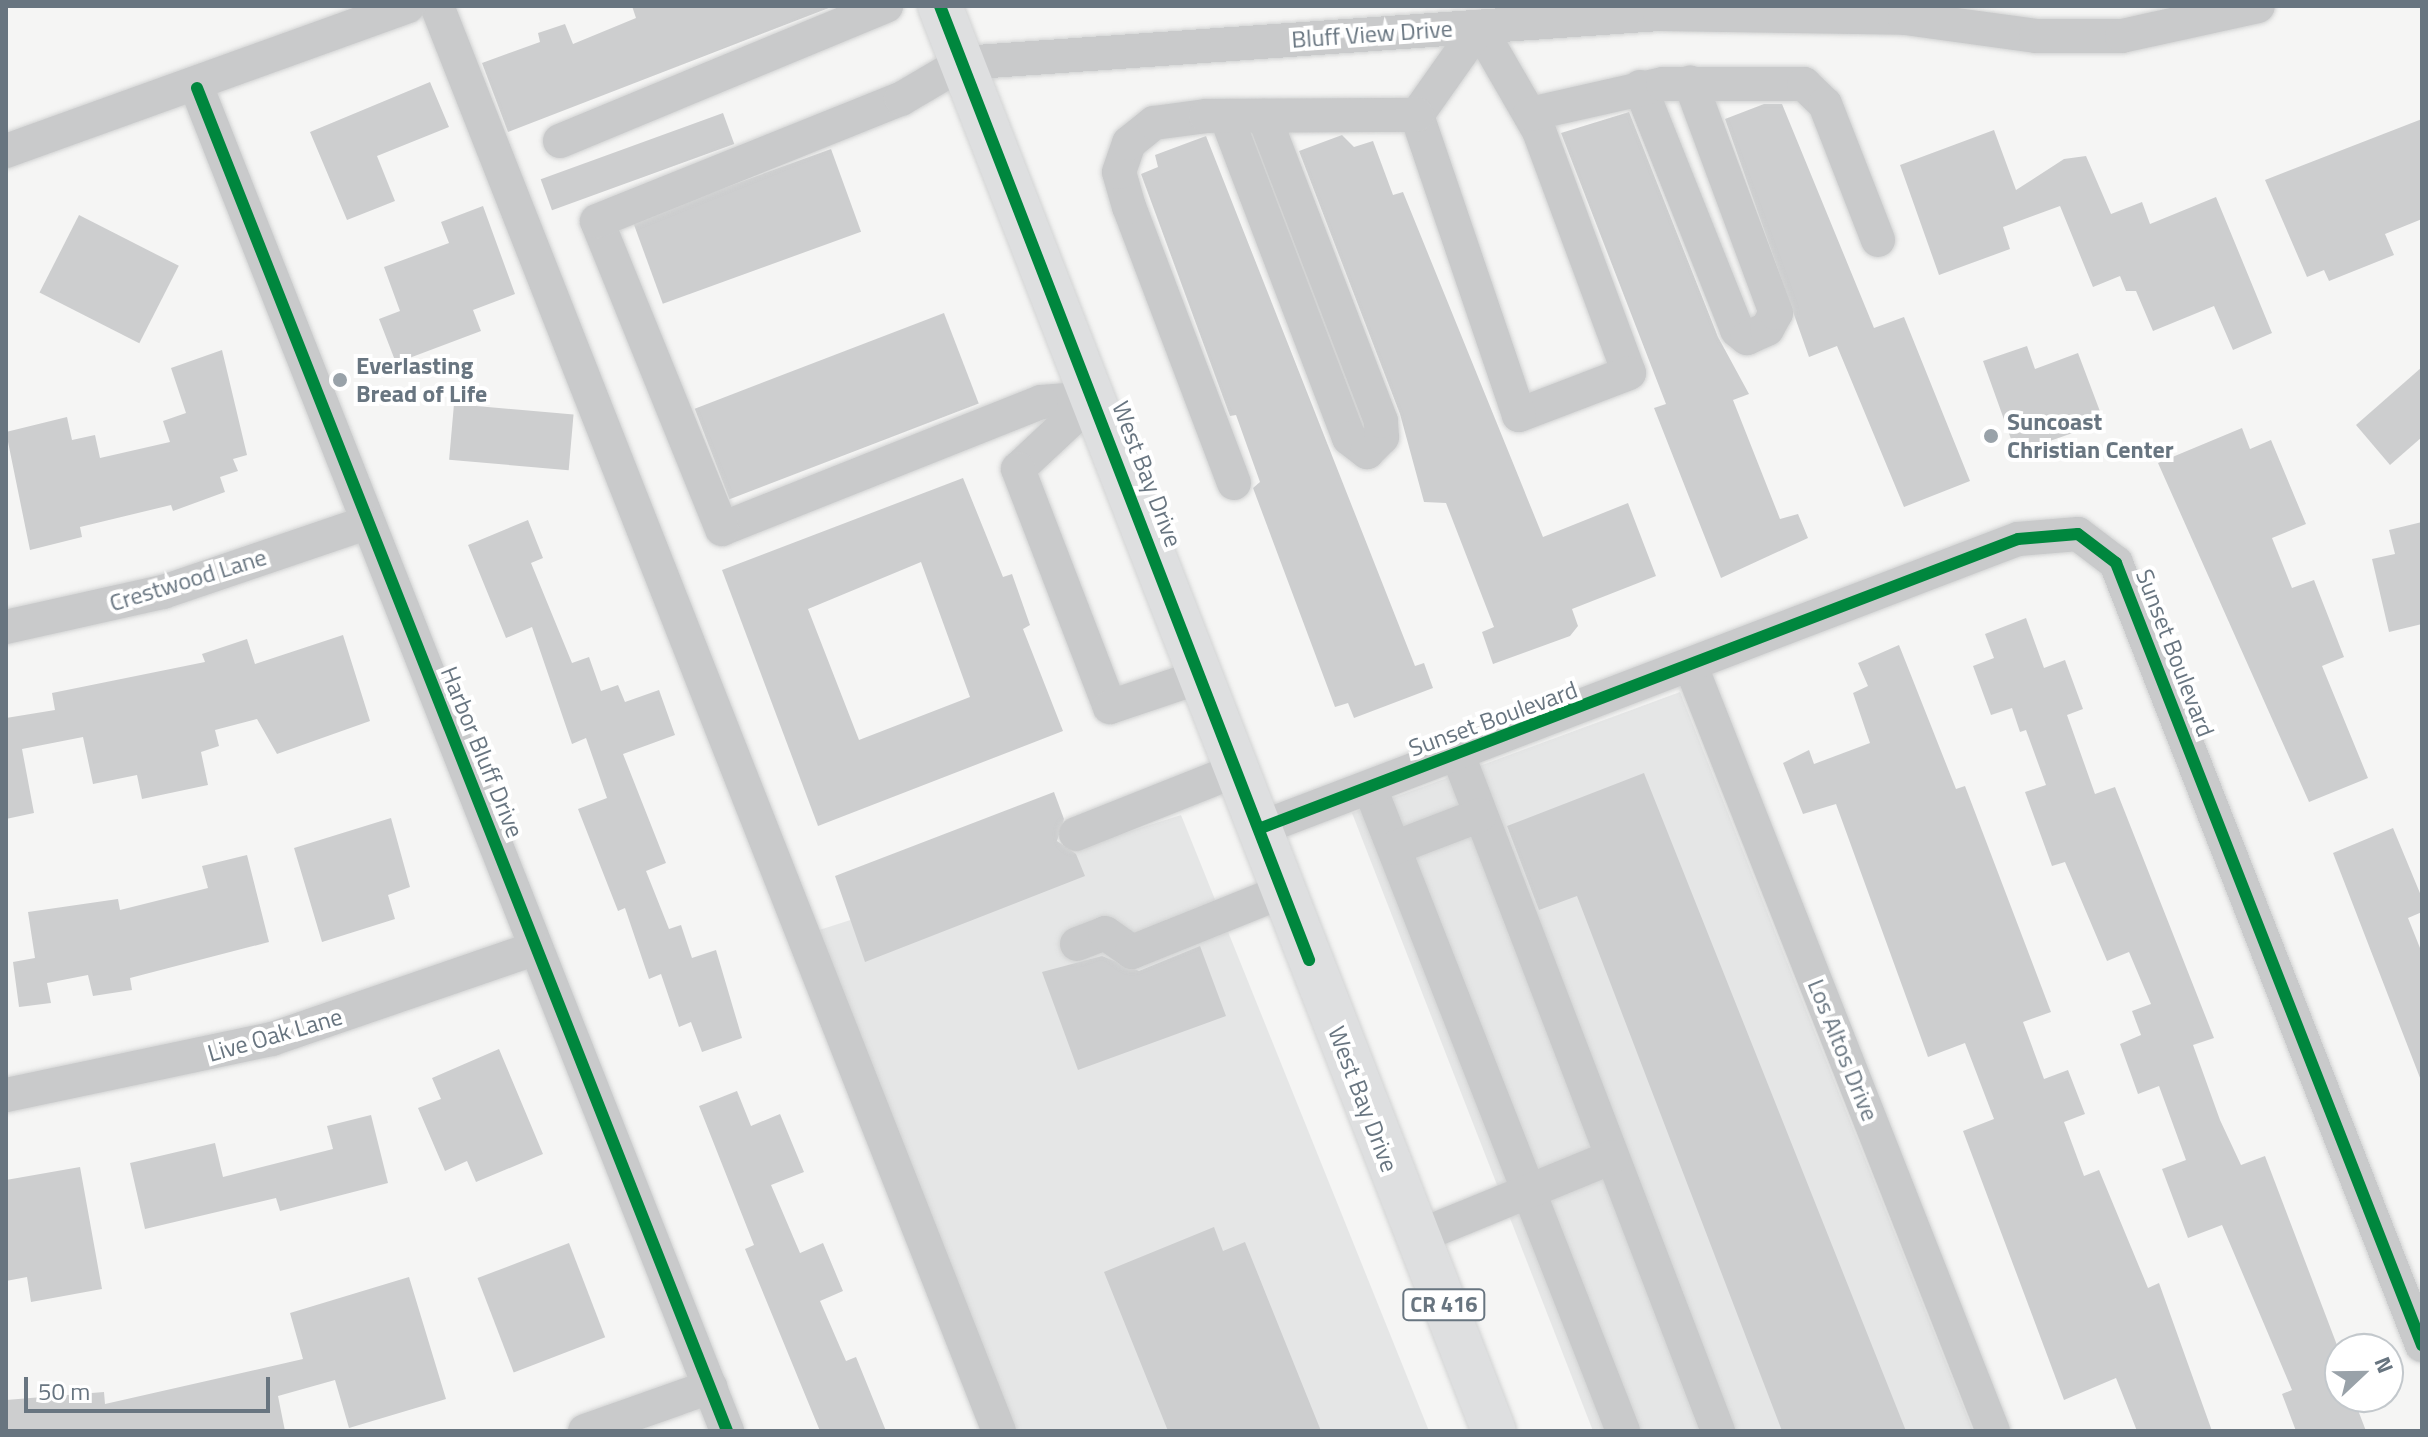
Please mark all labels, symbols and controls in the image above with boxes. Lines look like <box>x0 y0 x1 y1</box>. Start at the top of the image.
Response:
street label: Bluff View Drive <box>1290 14 1454 54</box>
place label: Everlasting Bread of Life <box>356 352 487 408</box>
marker: Everlasting Bread of Life <box>331 371 349 389</box>
street label: West Bay Drive <box>1106 397 1188 551</box>
place label: Suncoast Christian Center <box>2007 408 2174 464</box>
marker: Suncoast Christian Center <box>1982 427 2000 445</box>
street label: Crestwood Lane <box>106 542 270 618</box>
street label: Sunset Boulevard <box>2130 565 2220 741</box>
street label: Harbor Bluff Drive <box>435 662 529 842</box>
street label: Sunset Boulevard <box>1405 675 1581 763</box>
street label: Los Altos Drive <box>1801 975 1885 1125</box>
street label: Live Oak Lane <box>204 1002 346 1068</box>
street label: West Bay Drive <box>1322 1022 1404 1176</box>
road number: CR 416 <box>1402 1287 1486 1323</box>
north arrow <box>2324 1333 2404 1413</box>
text: N <box>2366 1351 2403 1378</box>
scale bar <box>28 1361 274 1411</box>
text: 50 m <box>38 1373 90 1409</box>

